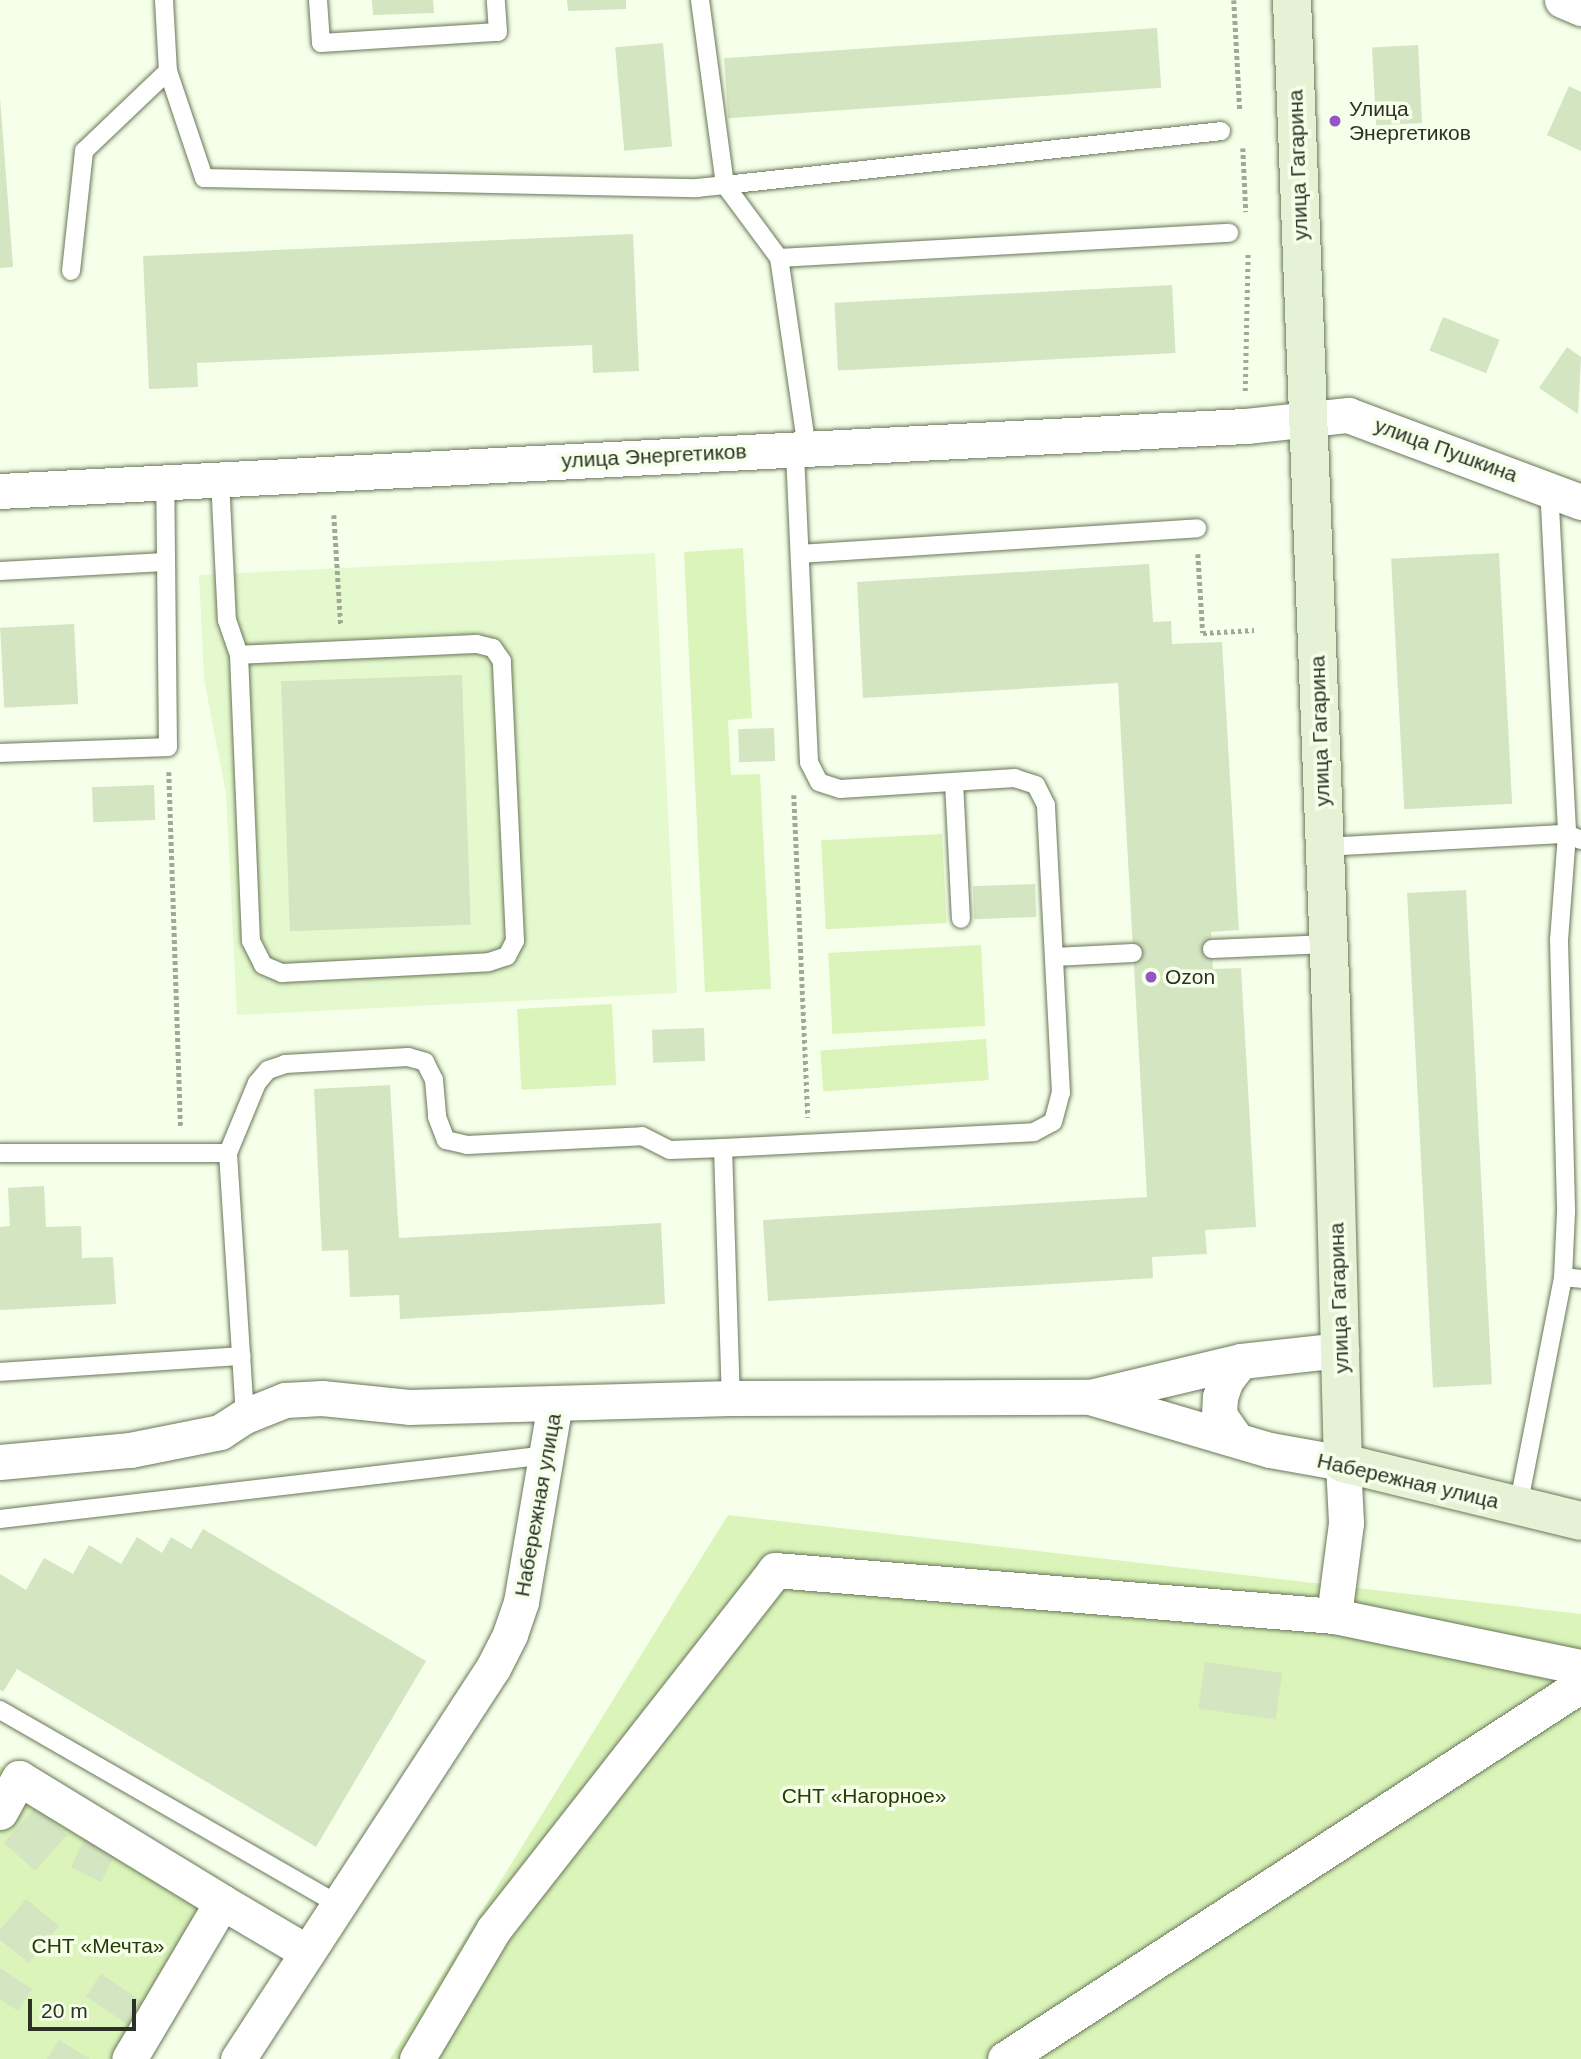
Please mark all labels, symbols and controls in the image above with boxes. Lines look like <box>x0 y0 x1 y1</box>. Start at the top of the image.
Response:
street label: улица Гагарина <box>1283 89 1313 241</box>
place label: Улица Энергетиков <box>1349 96 1471 146</box>
marker: Улица Энергетиков <box>1327 113 1343 129</box>
street label: улица Пушкина <box>1371 412 1521 488</box>
street label: улица Энергетиков <box>561 439 747 473</box>
street label: улица Гагарина <box>1305 655 1335 807</box>
place label: Ozon <box>1165 964 1215 990</box>
marker: Ozon <box>1143 969 1159 985</box>
street label: улица Гагарина <box>1324 1222 1354 1374</box>
street label: Набережная улица <box>509 1411 567 1599</box>
street label: Набережная улица <box>1315 1448 1501 1514</box>
park label: СНТ «Нагорное» <box>782 1783 946 1809</box>
park label: СНТ «Мечта» <box>31 1933 165 1959</box>
scale bar <box>32 1986 140 2030</box>
text: 20 m <box>41 1999 88 2022</box>

